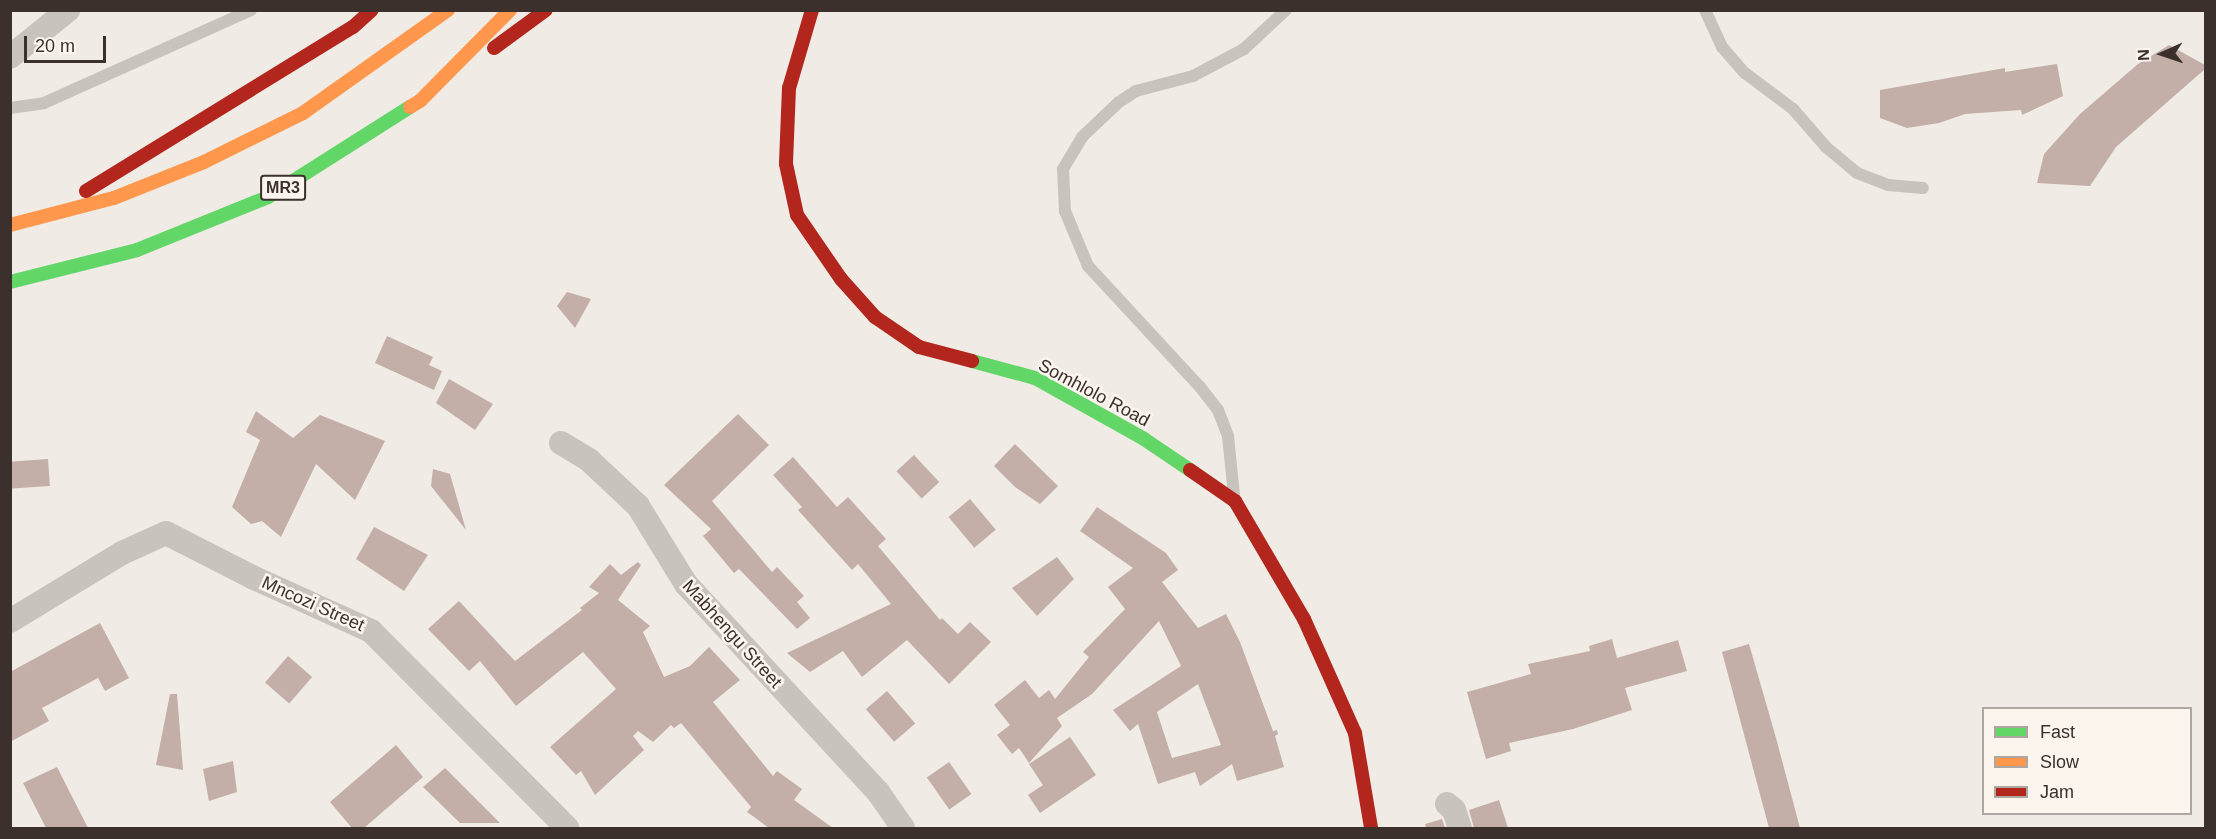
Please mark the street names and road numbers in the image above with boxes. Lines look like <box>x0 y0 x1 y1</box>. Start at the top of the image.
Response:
road number: MR3 <box>259 175 307 201</box>
street label: Somhlolo Road <box>1035 355 1153 431</box>
street label: Mncozi Street <box>258 572 368 636</box>
street label: Mabhengu Street <box>678 575 786 693</box>

